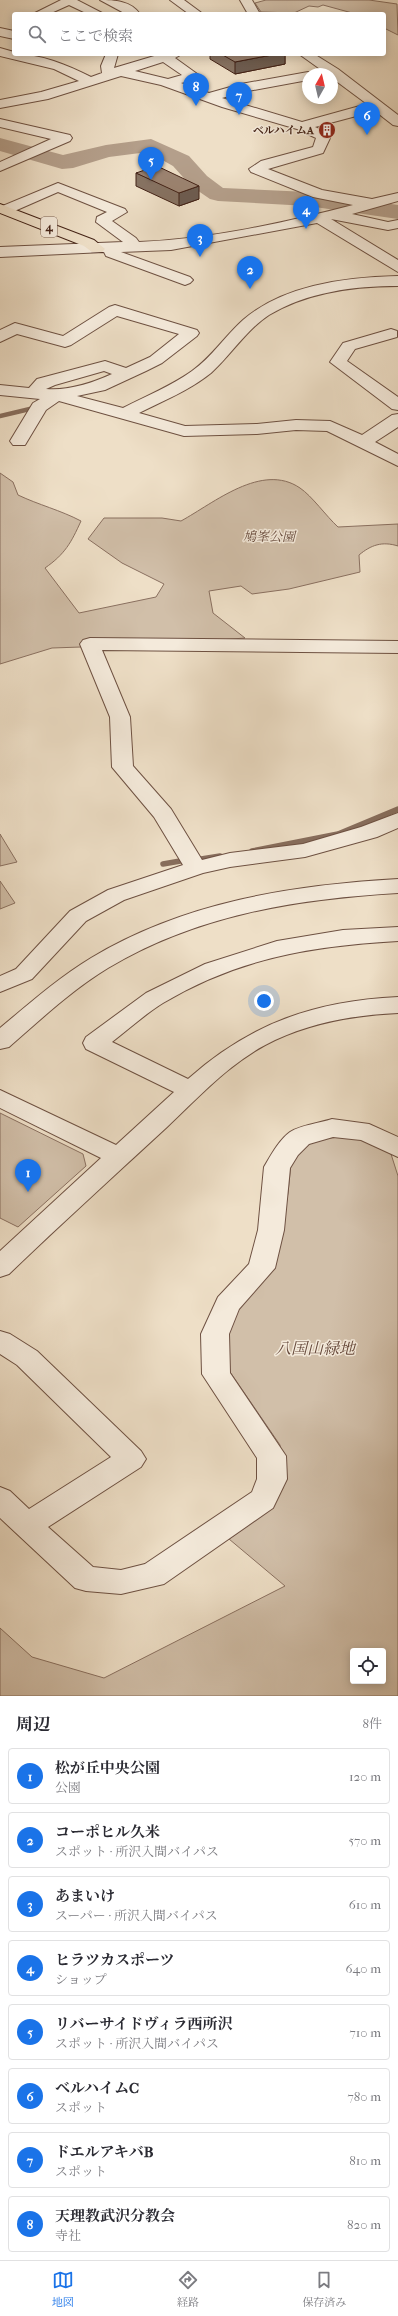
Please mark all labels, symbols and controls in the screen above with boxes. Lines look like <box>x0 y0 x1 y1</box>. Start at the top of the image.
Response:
search box <box>12 12 386 56</box>
icon: search <box>26 23 48 45</box>
text: ここで検索 <box>58 27 133 45</box>
north arrow <box>302 68 338 104</box>
pin: 8 <box>183 73 209 106</box>
pin: 7 <box>226 82 252 115</box>
pin: 6 <box>354 102 380 135</box>
building icon: ベルハイムA <box>317 120 337 140</box>
place label: ベルハイムA <box>253 124 315 137</box>
pin: 5 <box>138 147 164 180</box>
pin: 4 <box>293 196 319 229</box>
road number: 4 <box>41 217 57 237</box>
pin: 3 <box>187 224 213 257</box>
pin: 2 <box>237 256 263 289</box>
park label: 鳩峯公園 <box>243 529 297 544</box>
your location <box>254 991 274 1011</box>
pin: 1 <box>15 1159 41 1192</box>
park label: 八国山緑地 <box>275 1339 357 1358</box>
map controls <box>350 1648 386 1684</box>
button: locate <box>350 1648 386 1684</box>
text: 周辺 <box>16 1714 50 1734</box>
text: 8件 <box>362 1716 382 1731</box>
text: 松が丘中央公園 <box>55 1759 160 1777</box>
text: 1 <box>28 1769 32 1784</box>
text: 120 m <box>349 1769 381 1784</box>
text: 公園 <box>55 1780 81 1795</box>
text: コーポヒル久米 <box>55 1823 160 1841</box>
text: 2 <box>27 1833 33 1848</box>
text: 570 m <box>348 1833 381 1848</box>
text: スポット · 所沢入間バイパス <box>55 1844 219 1859</box>
text: あまいけ <box>55 1887 115 1905</box>
text: 3 <box>27 1897 33 1912</box>
text: 610 m <box>349 1897 381 1912</box>
text: スーパー · 所沢入間バイパス <box>55 1908 218 1923</box>
text: ヒラツカスポーツ <box>55 1951 174 1969</box>
text: 4 <box>26 1961 34 1976</box>
text: 640 m <box>346 1961 381 1976</box>
text: ショップ <box>55 1972 107 1987</box>
text: リバーサイドヴィラ西所沢 <box>55 2015 233 2033</box>
text: 5 <box>27 2025 33 2040</box>
text: 710 m <box>349 2025 381 2040</box>
text: スポット · 所沢入間バイパス <box>55 2036 219 2051</box>
text: ベルハイムC <box>55 2079 139 2097</box>
text: 6 <box>26 2089 34 2104</box>
text: 780 m <box>347 2089 381 2104</box>
text: スポット <box>55 2100 107 2115</box>
text: ドエルアキバB <box>55 2143 154 2161</box>
text: 7 <box>27 2153 33 2168</box>
text: 810 m <box>349 2153 381 2168</box>
text: スポット <box>55 2164 107 2179</box>
text: 天理教武沢分教会 <box>55 2207 175 2225</box>
text: 8 <box>27 2217 33 2232</box>
text: 820 m <box>347 2217 381 2232</box>
text: 寺社 <box>55 2228 81 2243</box>
tab: 地図 <box>52 2269 74 2309</box>
tab: 経路 <box>177 2269 199 2309</box>
tab: 保存済み <box>302 2269 346 2309</box>

